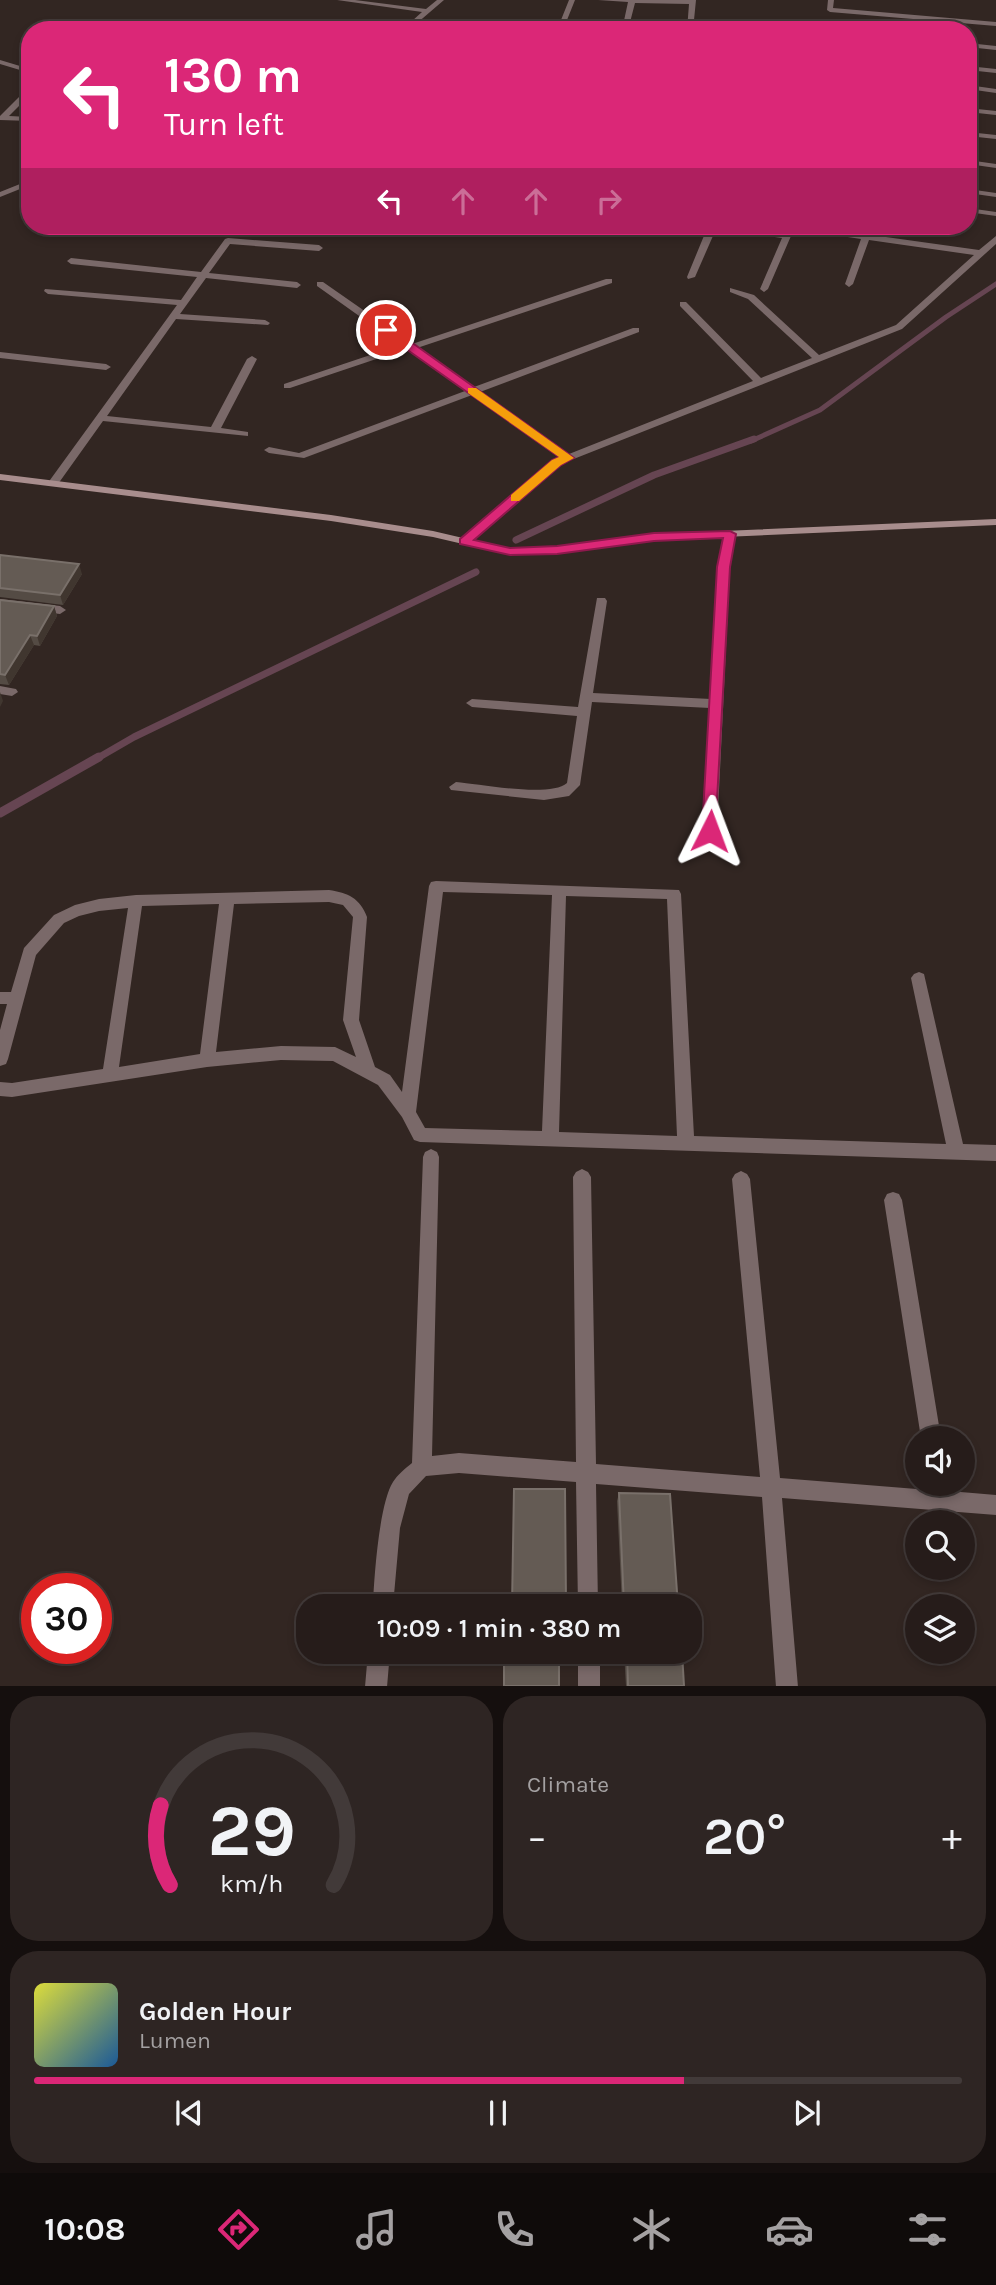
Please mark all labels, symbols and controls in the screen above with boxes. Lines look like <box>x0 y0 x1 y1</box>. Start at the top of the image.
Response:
text: 130 m <box>164 47 302 104</box>
icon: left <box>49 49 140 140</box>
text: Turn left <box>164 106 284 143</box>
icon: left <box>371 182 409 220</box>
icon: ahead <box>444 182 482 220</box>
icon: ahead <box>517 182 555 220</box>
icon: right <box>590 182 628 220</box>
pin <box>356 300 416 360</box>
icon: arrive <box>367 311 405 349</box>
position arrow <box>673 794 747 868</box>
map controls <box>905 1426 975 1664</box>
button: sound <box>905 1426 975 1496</box>
button: search <box>905 1510 975 1580</box>
speed limit sign: 30 <box>21 1573 112 1664</box>
button: layers <box>905 1594 975 1664</box>
text: 10:09 · 1 min · 380 m <box>377 1613 621 1644</box>
text: Climate <box>527 1771 609 1798</box>
text: 29 <box>207 1788 296 1873</box>
text: 20° <box>703 1806 786 1867</box>
text: − <box>527 1815 547 1860</box>
text: + <box>942 1815 962 1860</box>
text: km/h <box>220 1868 283 1897</box>
text: Golden Hour <box>139 1996 291 2027</box>
text: Lumen <box>139 2027 211 2054</box>
icon: previous <box>170 2094 208 2132</box>
icon: pause <box>479 2094 517 2132</box>
icon: next <box>788 2094 826 2132</box>
icon: directions <box>214 2205 263 2254</box>
icon: music <box>352 2205 401 2254</box>
icon: phone <box>490 2205 539 2254</box>
icon: climate <box>627 2205 676 2254</box>
icon: car <box>765 2205 814 2254</box>
icon: filters <box>903 2205 952 2254</box>
text: 10:08 <box>44 2211 126 2248</box>

